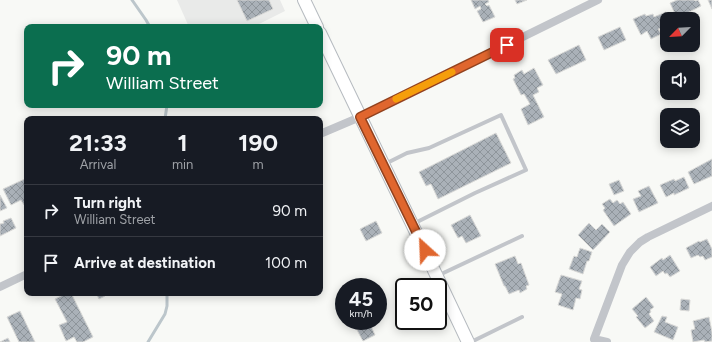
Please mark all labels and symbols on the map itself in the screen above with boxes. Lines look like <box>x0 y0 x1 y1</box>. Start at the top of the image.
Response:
north arrow <box>660 12 700 52</box>
pin <box>490 28 524 62</box>
position arrow <box>404 229 446 271</box>
speed limit sign: 50 <box>395 278 447 330</box>

